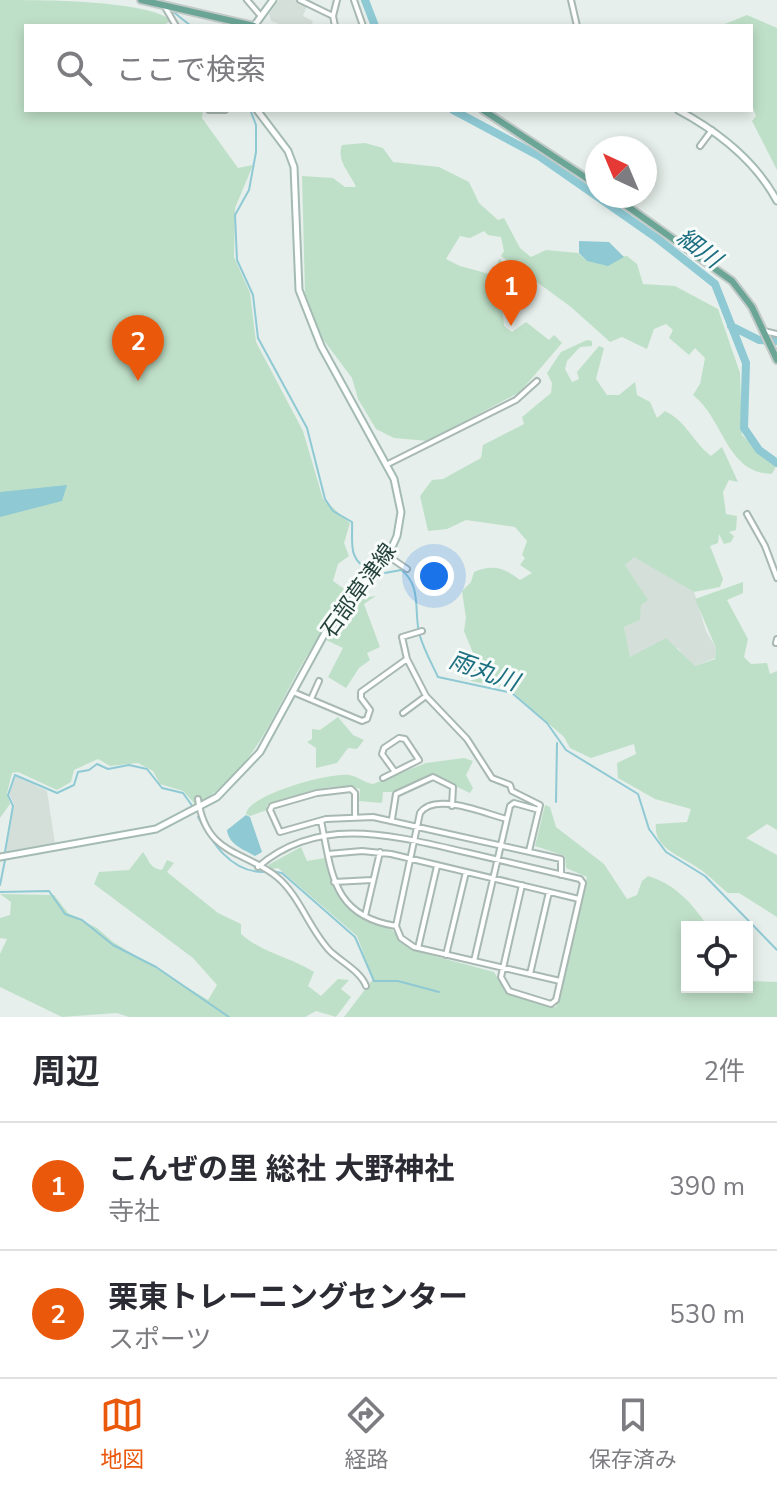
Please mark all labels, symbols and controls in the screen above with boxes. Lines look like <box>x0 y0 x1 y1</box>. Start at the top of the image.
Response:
search box <box>24 24 753 112</box>
icon: search <box>52 46 96 90</box>
text: ここで検索 <box>116 50 266 91</box>
north arrow <box>585 136 657 208</box>
water label: 細川 <box>670 221 730 277</box>
pin: 1 <box>485 260 537 326</box>
pin: 2 <box>112 315 164 381</box>
street label: 石部草津線 <box>314 537 403 644</box>
your location <box>414 556 454 596</box>
water label: 雨丸川 <box>445 644 526 699</box>
map controls <box>681 921 753 993</box>
button: locate <box>681 921 753 993</box>
text: 周辺 <box>32 1049 100 1095</box>
text: 2件 <box>703 1054 745 1089</box>
text: こんぜの里 総社 大野神社 <box>108 1149 454 1190</box>
text: 1 <box>50 1169 66 1204</box>
text: 390 m <box>669 1169 745 1204</box>
text: 寺社 <box>108 1194 160 1229</box>
text: 栗東トレーニングセンター <box>108 1277 468 1318</box>
text: 2 <box>50 1297 66 1332</box>
text: 530 m <box>669 1297 745 1332</box>
text: スポーツ <box>108 1322 211 1357</box>
tab: 地図 <box>100 1393 144 1475</box>
tab: 経路 <box>344 1393 389 1475</box>
tab: 保存済み <box>589 1393 677 1475</box>

